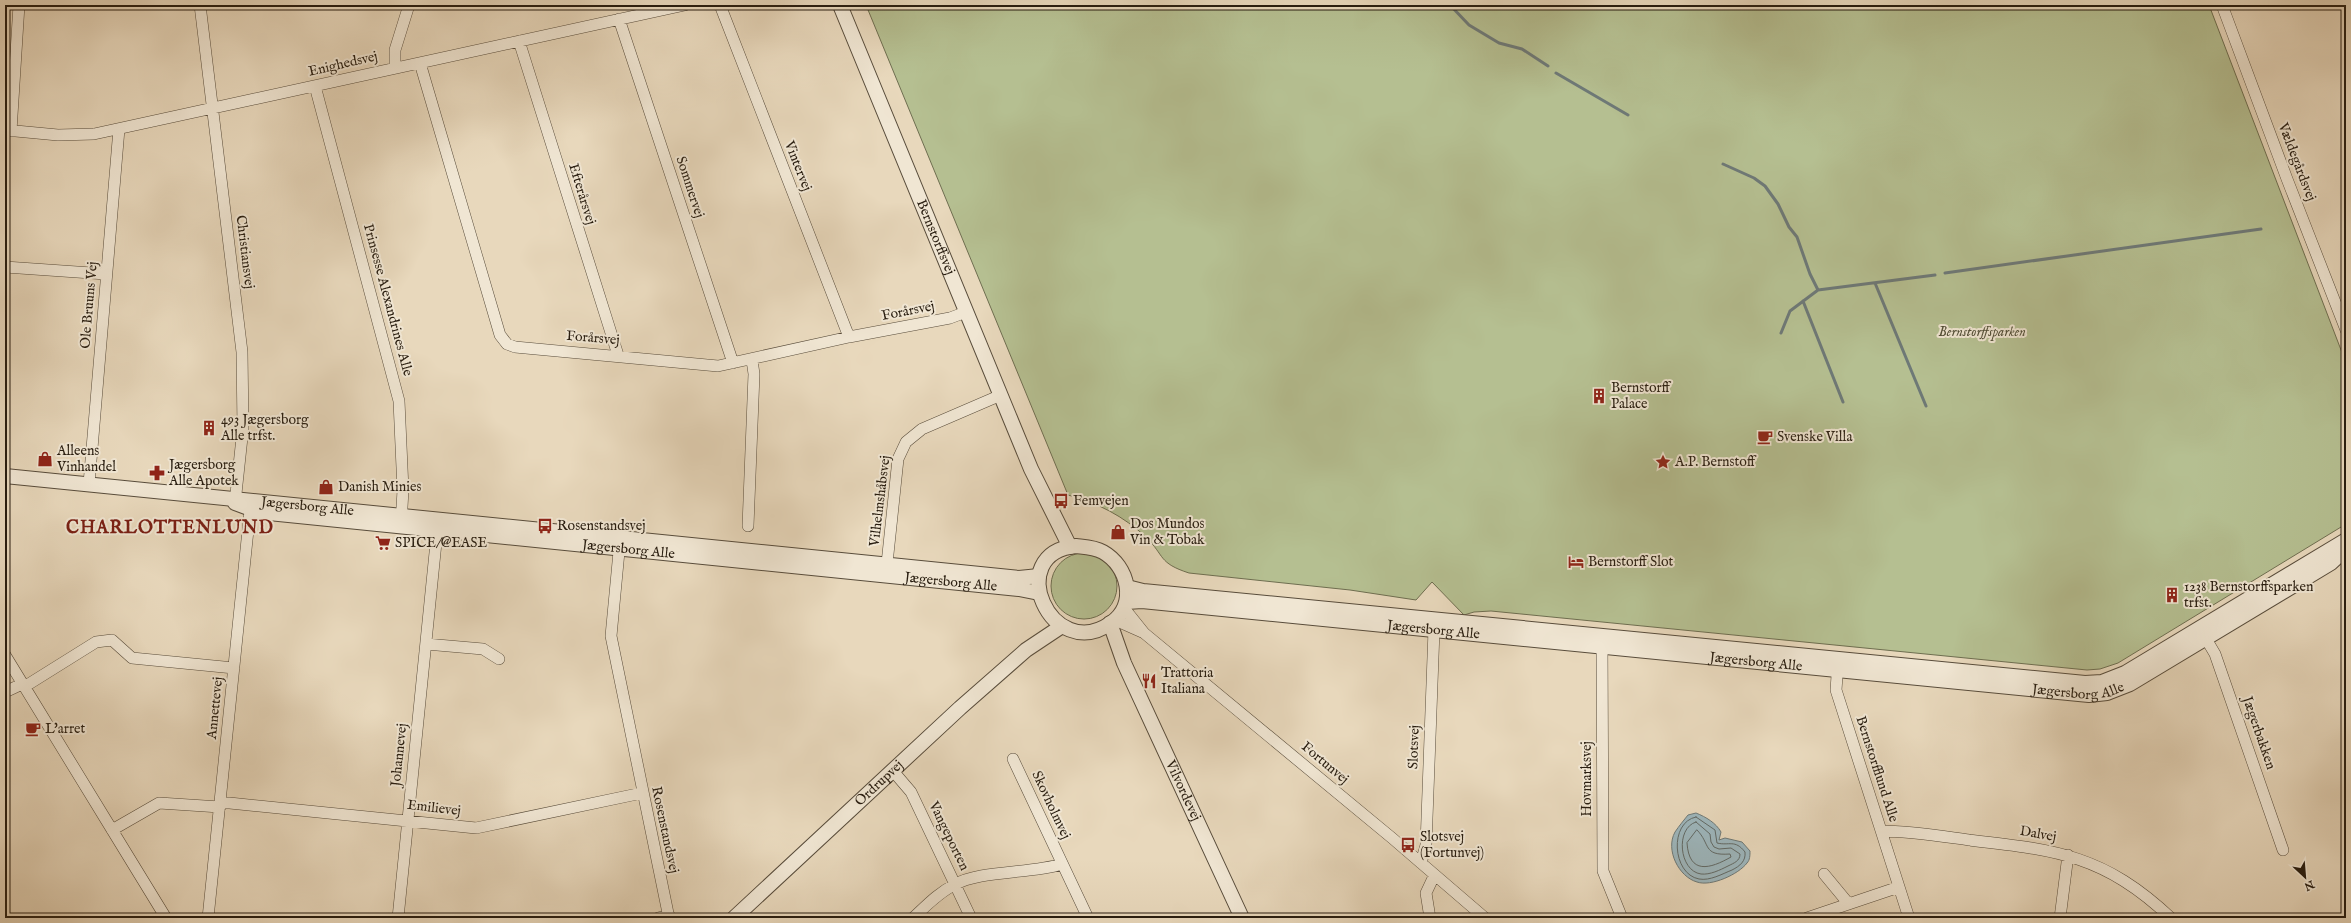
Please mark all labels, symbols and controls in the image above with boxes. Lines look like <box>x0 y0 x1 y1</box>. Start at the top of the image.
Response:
street label: Enighedsvej <box>307 47 379 81</box>
street label: Vældegårdsvej <box>2274 119 2320 204</box>
street label: Vintervej <box>780 137 816 194</box>
street label: Sommervej <box>672 154 708 220</box>
street label: Efterårsvej <box>564 161 600 227</box>
street label: Bernstorffsvej <box>912 197 959 277</box>
street label: Christiansvej <box>232 214 258 290</box>
street label: Prinsesse Alexandrines Alle <box>359 222 417 379</box>
street label: Ole Bruuns Vej <box>76 261 102 349</box>
street label: Forårsvej <box>880 297 936 325</box>
park label: Bernstorffsparken <box>1938 323 2026 341</box>
street label: Forårsvej <box>566 327 620 349</box>
place label: Bernstorff Palace <box>1611 379 1672 413</box>
building icon: Bernstorff Palace <box>1590 387 1608 405</box>
place label: 493 Jægersborg Alle trfst. <box>220 411 309 445</box>
building icon: 493 Jægersborg Alle trfst. <box>200 419 218 437</box>
cafe icon: Svenske Villa <box>1756 428 1774 446</box>
place label: Svenske Villa <box>1777 428 1853 446</box>
place label: Alleens Vinhandel <box>56 442 116 476</box>
shop icon: Alleens Vinhandel <box>36 450 54 468</box>
place icon: A.P. Bernstoff <box>1654 453 1672 471</box>
place label: A.P. Bernstoff <box>1674 453 1757 471</box>
street label: Vilhelmshåbsvej <box>865 454 895 549</box>
place label: Jægersborg Alle Apotek <box>167 456 239 490</box>
pharmacy icon: Jægersborg Alle Apotek <box>148 464 166 482</box>
shop icon: Danish Minies <box>317 478 335 496</box>
place label: Danish Minies <box>338 478 421 496</box>
bus stop icon: Femvejen <box>1052 492 1070 510</box>
place label: Femvejen <box>1073 492 1129 510</box>
street label: Jægersborg Alle <box>258 493 355 520</box>
place label: Dos Mundos Vin & Tobak <box>1129 515 1205 549</box>
district label: CHARLOTTENLUND <box>66 517 274 540</box>
bus stop icon: Rosenstandsvej <box>536 517 554 535</box>
place label: Rosenstandsvej <box>557 517 645 535</box>
shop icon: Dos Mundos Vin & Tobak <box>1109 523 1127 541</box>
supermarket icon: SPICE/@EASE <box>374 534 392 552</box>
place label: SPICE/@EASE <box>395 534 487 552</box>
street label: Jægersborg Alle <box>579 536 676 563</box>
hotel icon: Bernstorff Slot <box>1567 553 1585 571</box>
place label: Bernstorff Slot <box>1588 553 1673 571</box>
street label: Jægersborg Alle <box>902 568 999 596</box>
place label: 1238 Bernstorffsparken trfst. <box>2184 578 2314 612</box>
building icon: 1238 Bernstorffsparken trfst. <box>2163 586 2181 604</box>
street label: Jægersborg Alle <box>1384 616 1481 644</box>
street label: Jægersborg Alle <box>1707 648 1804 676</box>
place label: Trattoria Italiana <box>1161 664 1214 698</box>
restaurant icon: Trattoria Italiana <box>1140 672 1158 690</box>
street label: Annettevej <box>203 676 227 741</box>
street label: Jægersborg Alle <box>2029 678 2127 704</box>
street label: Jægerbakken <box>2237 692 2280 772</box>
street label: Bernstorfflund Alle <box>1851 714 1903 825</box>
cafe icon: L'arret <box>24 720 42 738</box>
place label: L'arret <box>45 720 86 738</box>
street label: Johannevej <box>387 722 411 790</box>
street label: Slotsvej <box>1404 725 1424 769</box>
street label: Fortunvej <box>1298 738 1352 788</box>
street label: Hovmarksvej <box>1578 741 1596 817</box>
street label: Ordrupvej <box>851 756 907 810</box>
street label: Vilvordevej <box>1161 756 1205 824</box>
street label: Skovholmvej <box>1027 768 1075 842</box>
street label: Rosenstandsvej <box>647 785 683 875</box>
street label: Emilievej <box>406 796 462 820</box>
street label: Vangeporten <box>924 798 974 874</box>
street label: Dalvej <box>2018 822 2058 846</box>
place label: Slotsvej (Fortunvej) <box>1420 828 1484 862</box>
bus stop icon: Slotsvej (Fortunvej) <box>1399 836 1417 854</box>
north arrow <box>2285 857 2325 897</box>
text: N <box>2301 876 2317 894</box>

